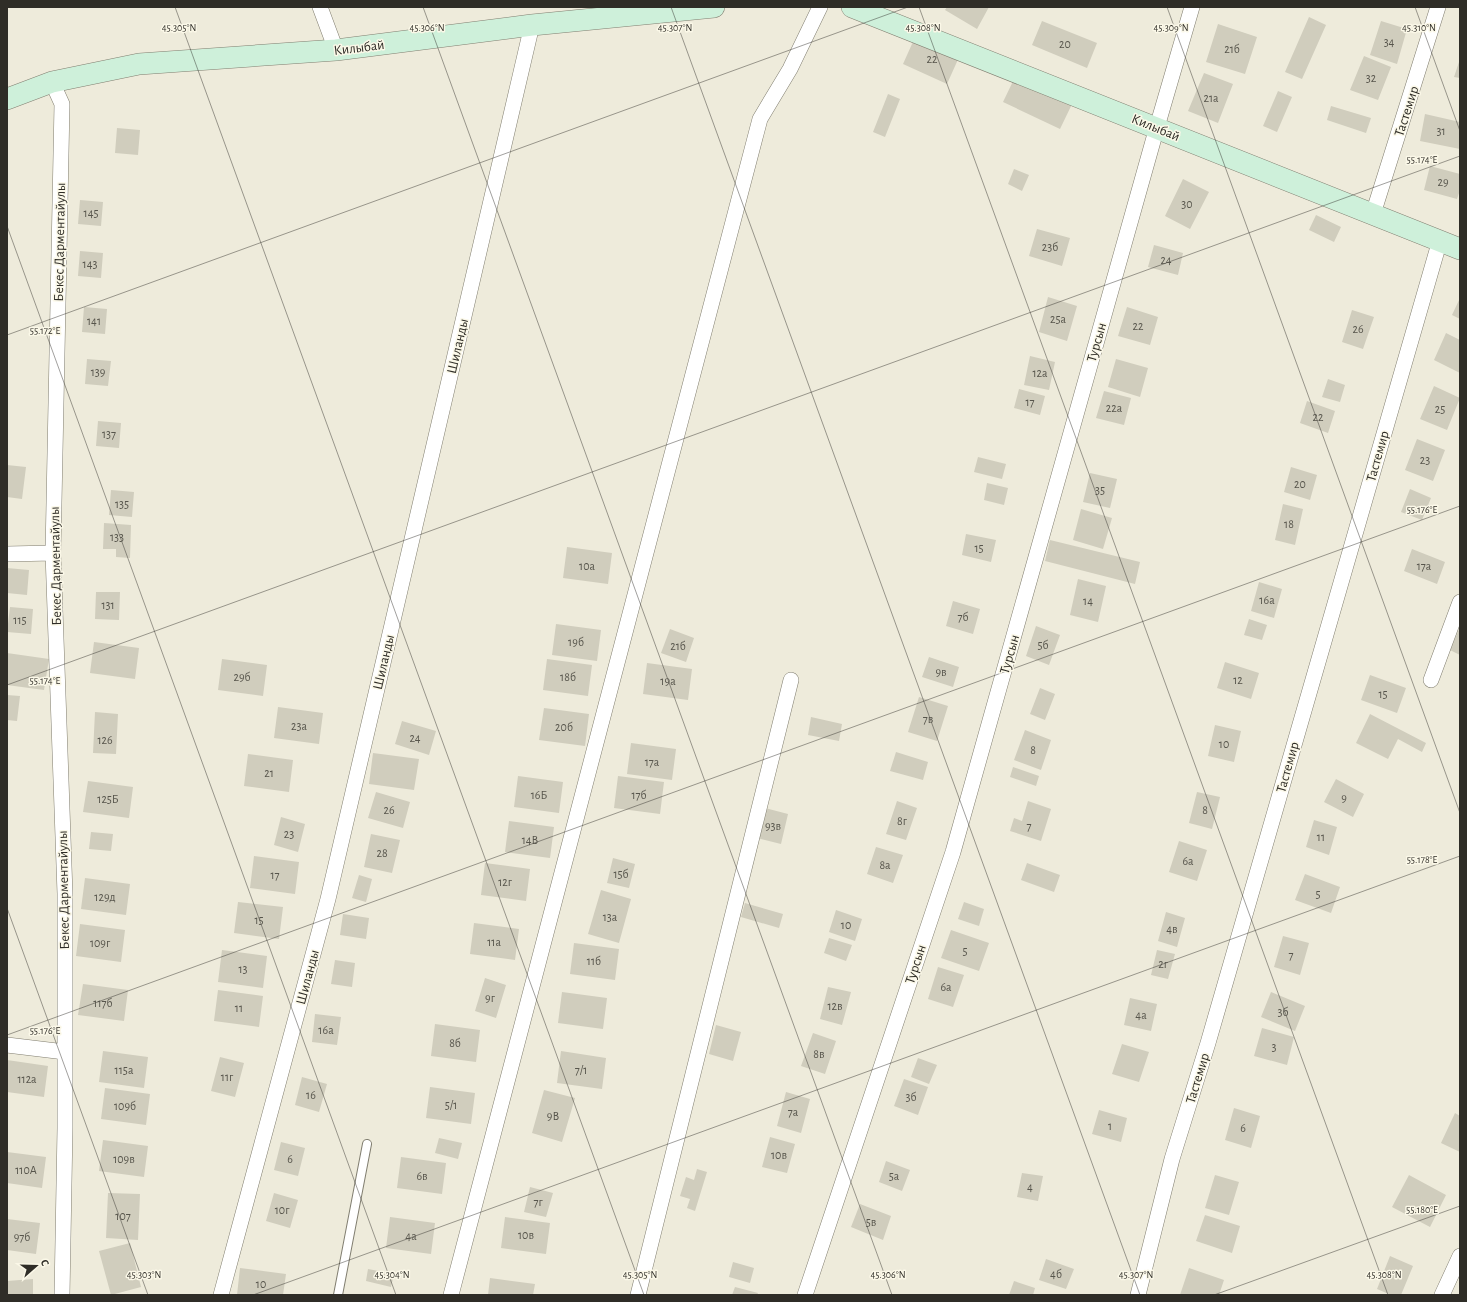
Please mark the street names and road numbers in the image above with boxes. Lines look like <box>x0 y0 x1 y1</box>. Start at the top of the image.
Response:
street label: Килыбай <box>333 38 385 58</box>
street label: Тастемир <box>1392 84 1422 138</box>
street label: Килыбай <box>1129 112 1182 144</box>
street label: Бекес Дарментайулы <box>52 182 68 302</box>
street label: Шиланды <box>445 317 471 375</box>
street label: Турсын <box>1085 321 1109 364</box>
street label: Тастемир <box>1364 429 1392 483</box>
street label: Бекес Дарментайулы <box>48 506 64 626</box>
street label: Шиланды <box>371 633 397 691</box>
street label: Турсын <box>998 633 1022 676</box>
street label: Тастемир <box>1274 740 1302 794</box>
street label: Бекес Дарментайулы <box>56 830 72 950</box>
street label: Турсын <box>903 943 929 986</box>
street label: Шиланды <box>294 948 322 1006</box>
street label: Тастемир <box>1184 1051 1212 1105</box>

